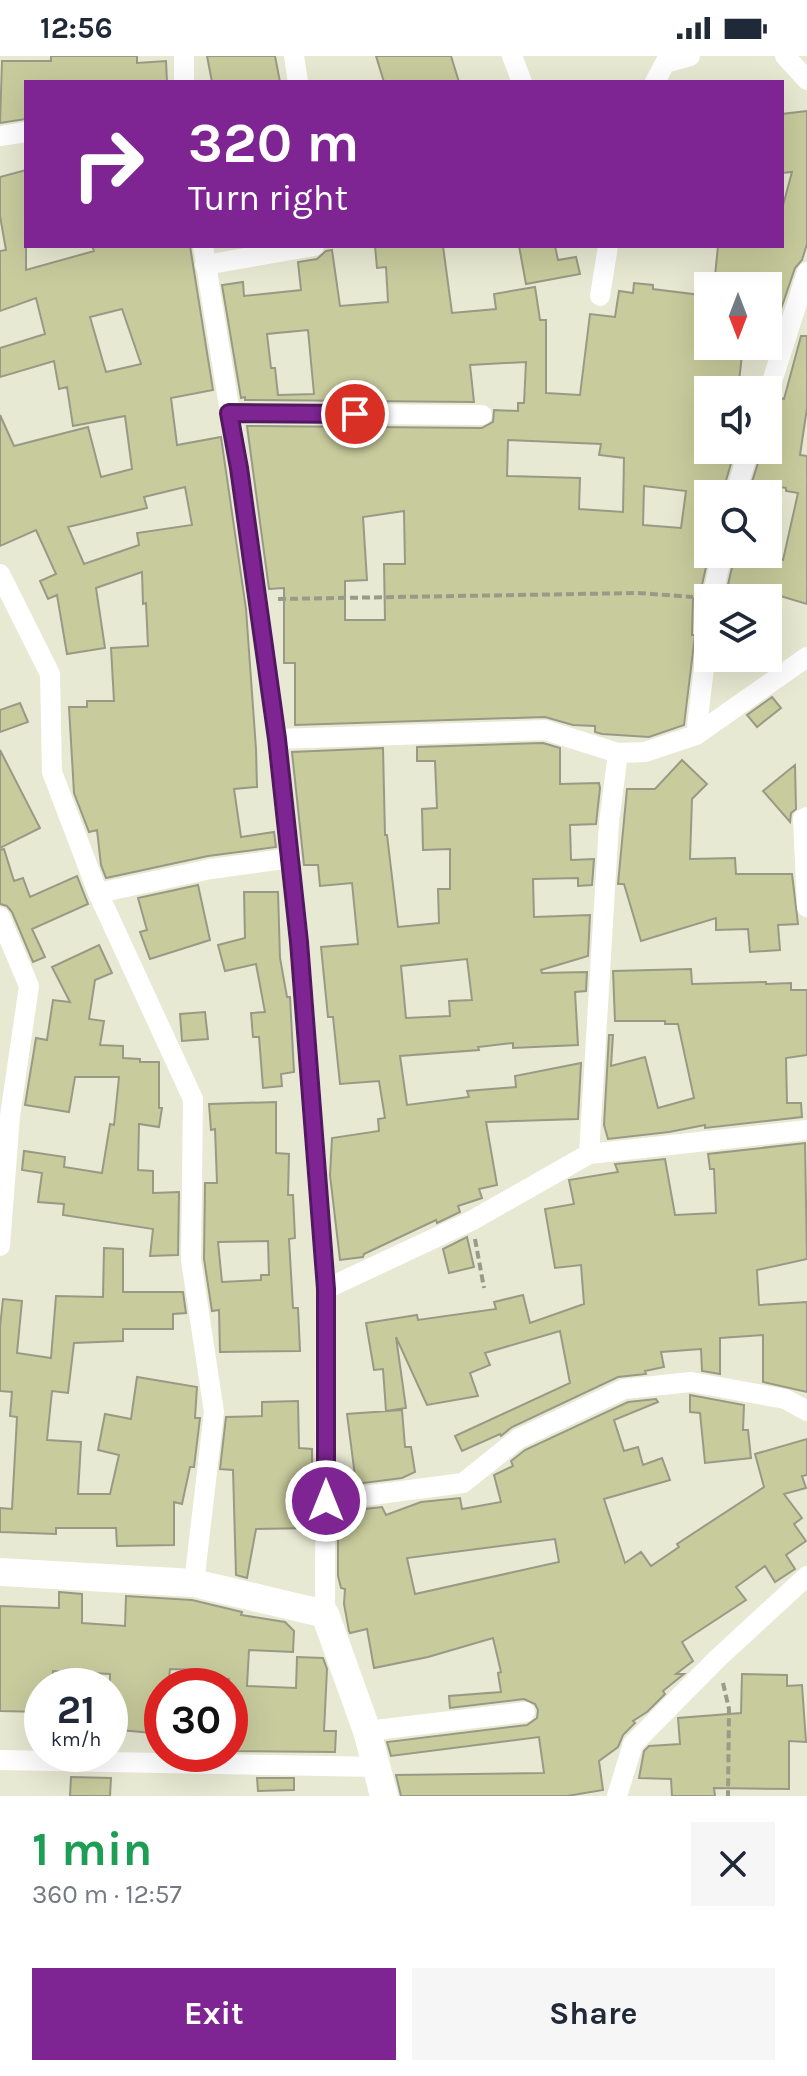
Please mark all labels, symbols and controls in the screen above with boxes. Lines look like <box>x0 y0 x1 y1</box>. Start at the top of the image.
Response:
text: 12:56 <box>40 10 113 46</box>
text: 320 m <box>188 110 359 175</box>
icon: right <box>56 112 160 216</box>
text: Turn right <box>188 177 348 219</box>
north arrow <box>694 272 782 360</box>
map controls <box>694 272 782 672</box>
button: sound <box>694 376 782 464</box>
pin <box>321 380 389 448</box>
icon: arrive <box>333 392 377 436</box>
button: search <box>694 480 782 568</box>
button: layers <box>694 584 782 672</box>
position arrow <box>284 1459 368 1543</box>
speed limit sign: 30 <box>144 1668 248 1772</box>
text: 21 <box>57 1686 95 1733</box>
text: km/h <box>51 1728 101 1751</box>
text: 1 min <box>32 1821 152 1877</box>
button: close <box>691 1822 775 1906</box>
text: 360 m · 12:57 <box>32 1879 182 1910</box>
button: Exit <box>32 1968 396 2060</box>
button: Share <box>412 1968 775 2060</box>

